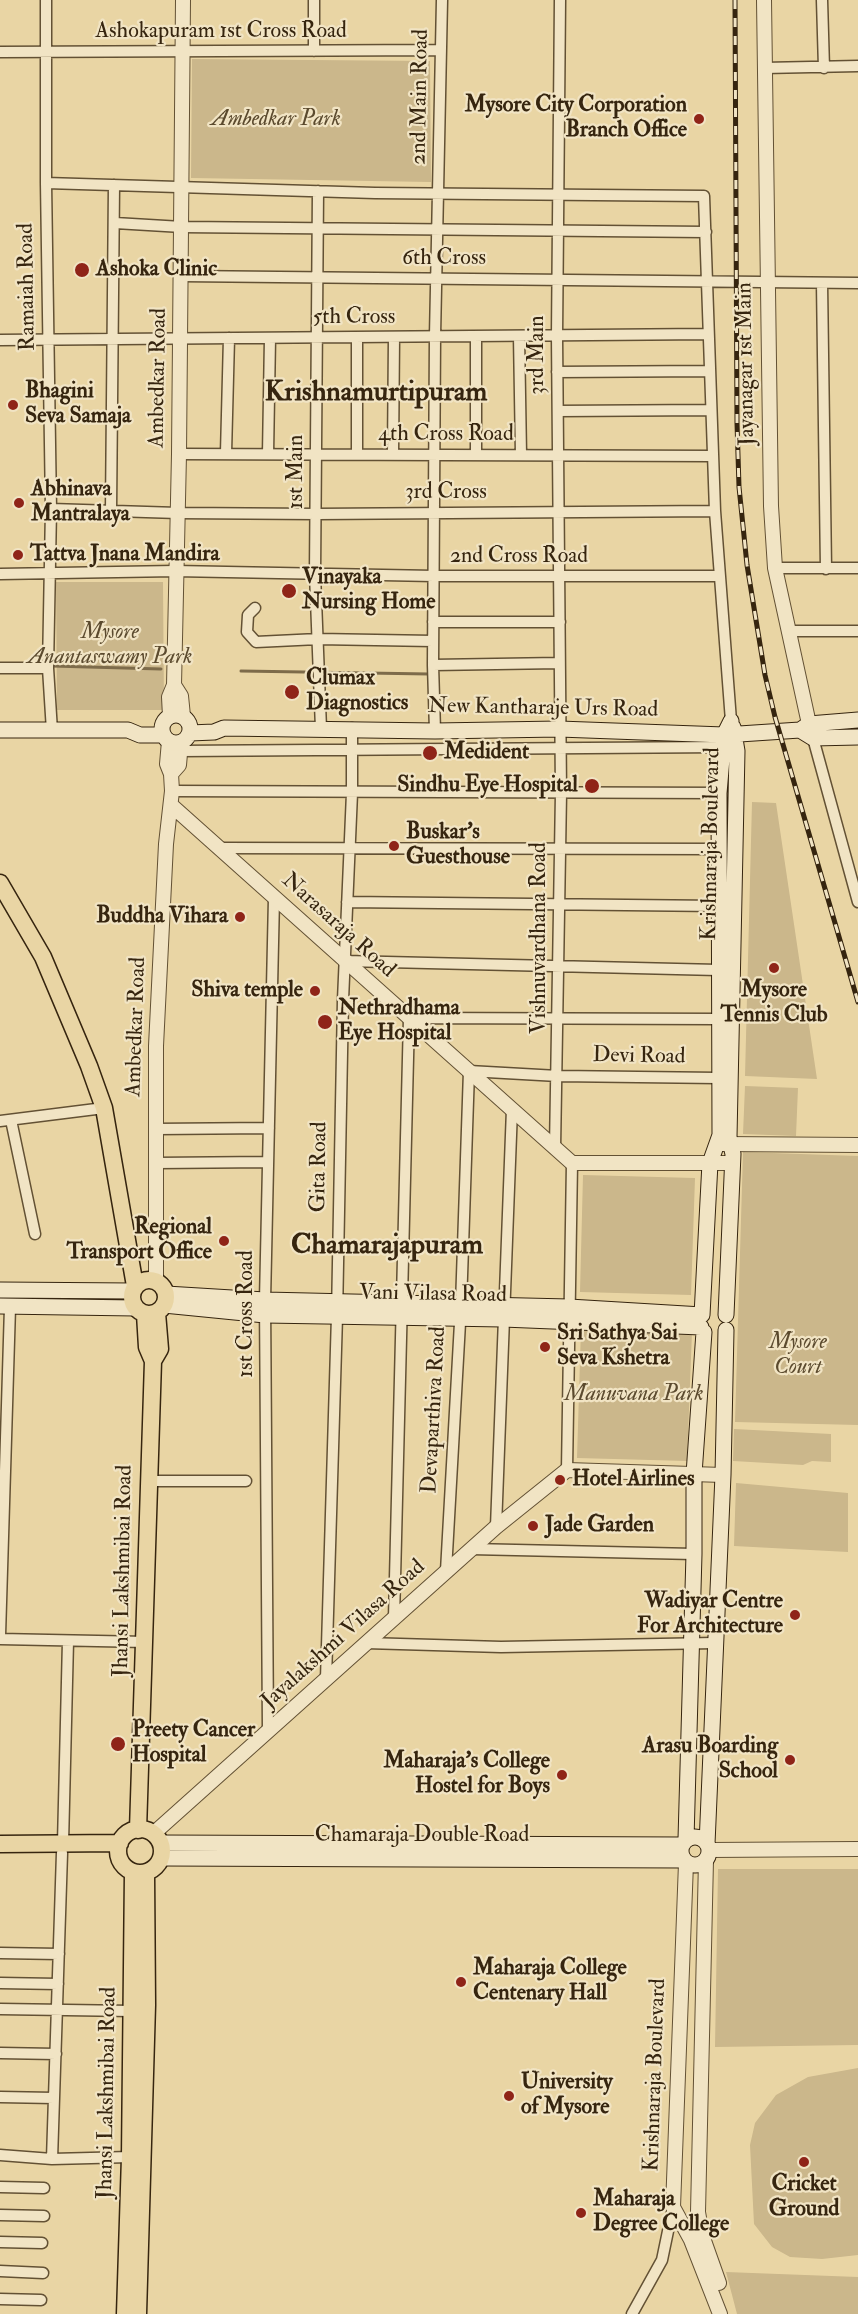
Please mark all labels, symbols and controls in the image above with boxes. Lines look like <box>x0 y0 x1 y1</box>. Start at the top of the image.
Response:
street label: Ashokapuram 1st Cross Road <box>95 19 347 45</box>
street label: 2nd Main Road <box>407 29 435 165</box>
place label: Mysore City Corporation Branch Office <box>465 93 687 144</box>
park label: Ambedkar Park <box>211 107 341 133</box>
marker: Mysore City Corporation Branch Office <box>692 112 706 126</box>
street label: Ramaiah Road <box>14 223 42 351</box>
street label: 6th Cross <box>402 246 486 272</box>
place label: Ashoka Clinic <box>96 257 217 283</box>
marker: Ashoka Clinic <box>73 261 91 279</box>
street label: Jayanagar 1st Main <box>732 282 762 446</box>
street label: 5th Cross <box>313 305 395 331</box>
street label: Ambedkar Road <box>145 308 173 448</box>
street label: 3rd Main <box>525 315 551 395</box>
district label: Krishnamurtipuram <box>265 377 487 411</box>
place label: Bhagini Seva Samaja <box>25 379 131 430</box>
marker: Bhagini Seva Samaja <box>6 398 20 412</box>
street label: 4th Cross Road <box>378 422 514 448</box>
street label: 1st Main <box>284 435 310 509</box>
place label: Abhinava Mantralaya <box>31 477 130 528</box>
street label: 3rd Cross <box>405 480 487 506</box>
marker: Abhinava Mantralaya <box>12 496 26 510</box>
place label: Tattva Jnana Mandira <box>30 542 220 568</box>
street label: 2nd Cross Road <box>450 544 588 570</box>
marker: Tattva Jnana Mandira <box>11 548 25 562</box>
place label: Vinayaka Nursing Home <box>302 565 435 616</box>
marker: Vinayaka Nursing Home <box>280 582 298 600</box>
park label: Mysore Anantaswamy Park <box>28 620 192 672</box>
place label: Clumax Diagnostics <box>306 666 408 718</box>
marker: Clumax Diagnostics <box>283 683 301 701</box>
street label: New Kantharaje Urs Road <box>428 694 658 724</box>
place label: Medident <box>444 740 529 766</box>
marker: Medident <box>421 744 439 762</box>
street label: Krishnaraja Boulevard <box>697 747 727 941</box>
place label: Sindhu Eye Hospital <box>397 773 578 799</box>
marker: Sindhu Eye Hospital <box>583 777 601 795</box>
place label: Buskar's Guesthouse <box>406 820 510 872</box>
marker: Buskar's Guesthouse <box>387 839 401 853</box>
street label: Vishnuvardhana Road <box>527 842 553 1034</box>
street label: Narasaraja Road <box>276 868 400 984</box>
place label: Buddha Vihara <box>96 904 228 930</box>
marker: Buddha Vihara <box>233 910 247 924</box>
street label: Ambedkar Road <box>121 957 153 1097</box>
marker: Mysore Tennis Club <box>767 961 781 975</box>
place label: Shiva temple <box>191 978 303 1004</box>
place label: Mysore Tennis Club <box>720 978 828 1030</box>
marker: Shiva temple <box>308 984 322 998</box>
place label: Nethradhama Eye Hospital <box>338 996 460 1048</box>
marker: Nethradhama Eye Hospital <box>316 1013 334 1031</box>
street label: Devi Road <box>592 1043 686 1071</box>
street label: Gita Road <box>306 1121 334 1213</box>
place label: Regional Transport Office <box>67 1215 212 1266</box>
district label: Chamarajapuram <box>291 1230 483 1264</box>
marker: Regional Transport Office <box>217 1234 231 1248</box>
street label: 1st Cross Road <box>234 1250 260 1378</box>
street label: Vani Vilasa Road <box>359 1281 507 1309</box>
place label: Sri Sathya Sai Seva Kshetra <box>557 1321 678 1372</box>
street label: Devaparthiva Road <box>417 1326 453 1494</box>
park label: Mysore Court <box>769 1330 827 1382</box>
marker: Sri Sathya Sai Seva Kshetra <box>538 1340 552 1354</box>
park label: Manuvana Park <box>565 1382 703 1408</box>
street label: Jhansi Lakshmibai Road <box>109 1465 139 1677</box>
place label: Hotel Airlines <box>572 1467 694 1493</box>
marker: Hotel Airlines <box>553 1473 567 1487</box>
place label: Jade Garden <box>545 1513 654 1539</box>
marker: Jade Garden <box>526 1519 540 1533</box>
street label: Jayalakshmi Vilasa Road <box>257 1555 431 1715</box>
place label: Wadiyar Centre For Architecture <box>637 1589 783 1640</box>
marker: Wadiyar Centre For Architecture <box>788 1608 802 1622</box>
place label: Preety Cancer Hospital <box>132 1718 255 1770</box>
place label: Arasu Boarding School <box>642 1734 778 1786</box>
marker: Preety Cancer Hospital <box>109 1735 127 1753</box>
place label: Maharaja's College Hostel for Boys <box>383 1749 550 1801</box>
marker: Arasu Boarding School <box>783 1753 797 1767</box>
marker: Maharaja's College Hostel for Boys <box>555 1768 569 1782</box>
street label: Chamaraja Double Road <box>315 1823 529 1849</box>
place label: Maharaja College Centenary Hall <box>473 1956 627 2008</box>
marker: Maharaja College Centenary Hall <box>454 1975 468 1989</box>
street label: Krishnaraja Boulevard <box>639 1978 673 2172</box>
street label: Jhansi Lakshmibai Road <box>93 1987 123 2199</box>
place label: University of Mysore <box>521 2070 613 2122</box>
marker: University of Mysore <box>502 2089 516 2103</box>
marker: Cricket Ground <box>797 2155 811 2169</box>
place label: Cricket Ground <box>769 2172 839 2224</box>
place label: Maharaja Degree College <box>593 2187 729 2238</box>
marker: Maharaja Degree College <box>574 2206 588 2220</box>

